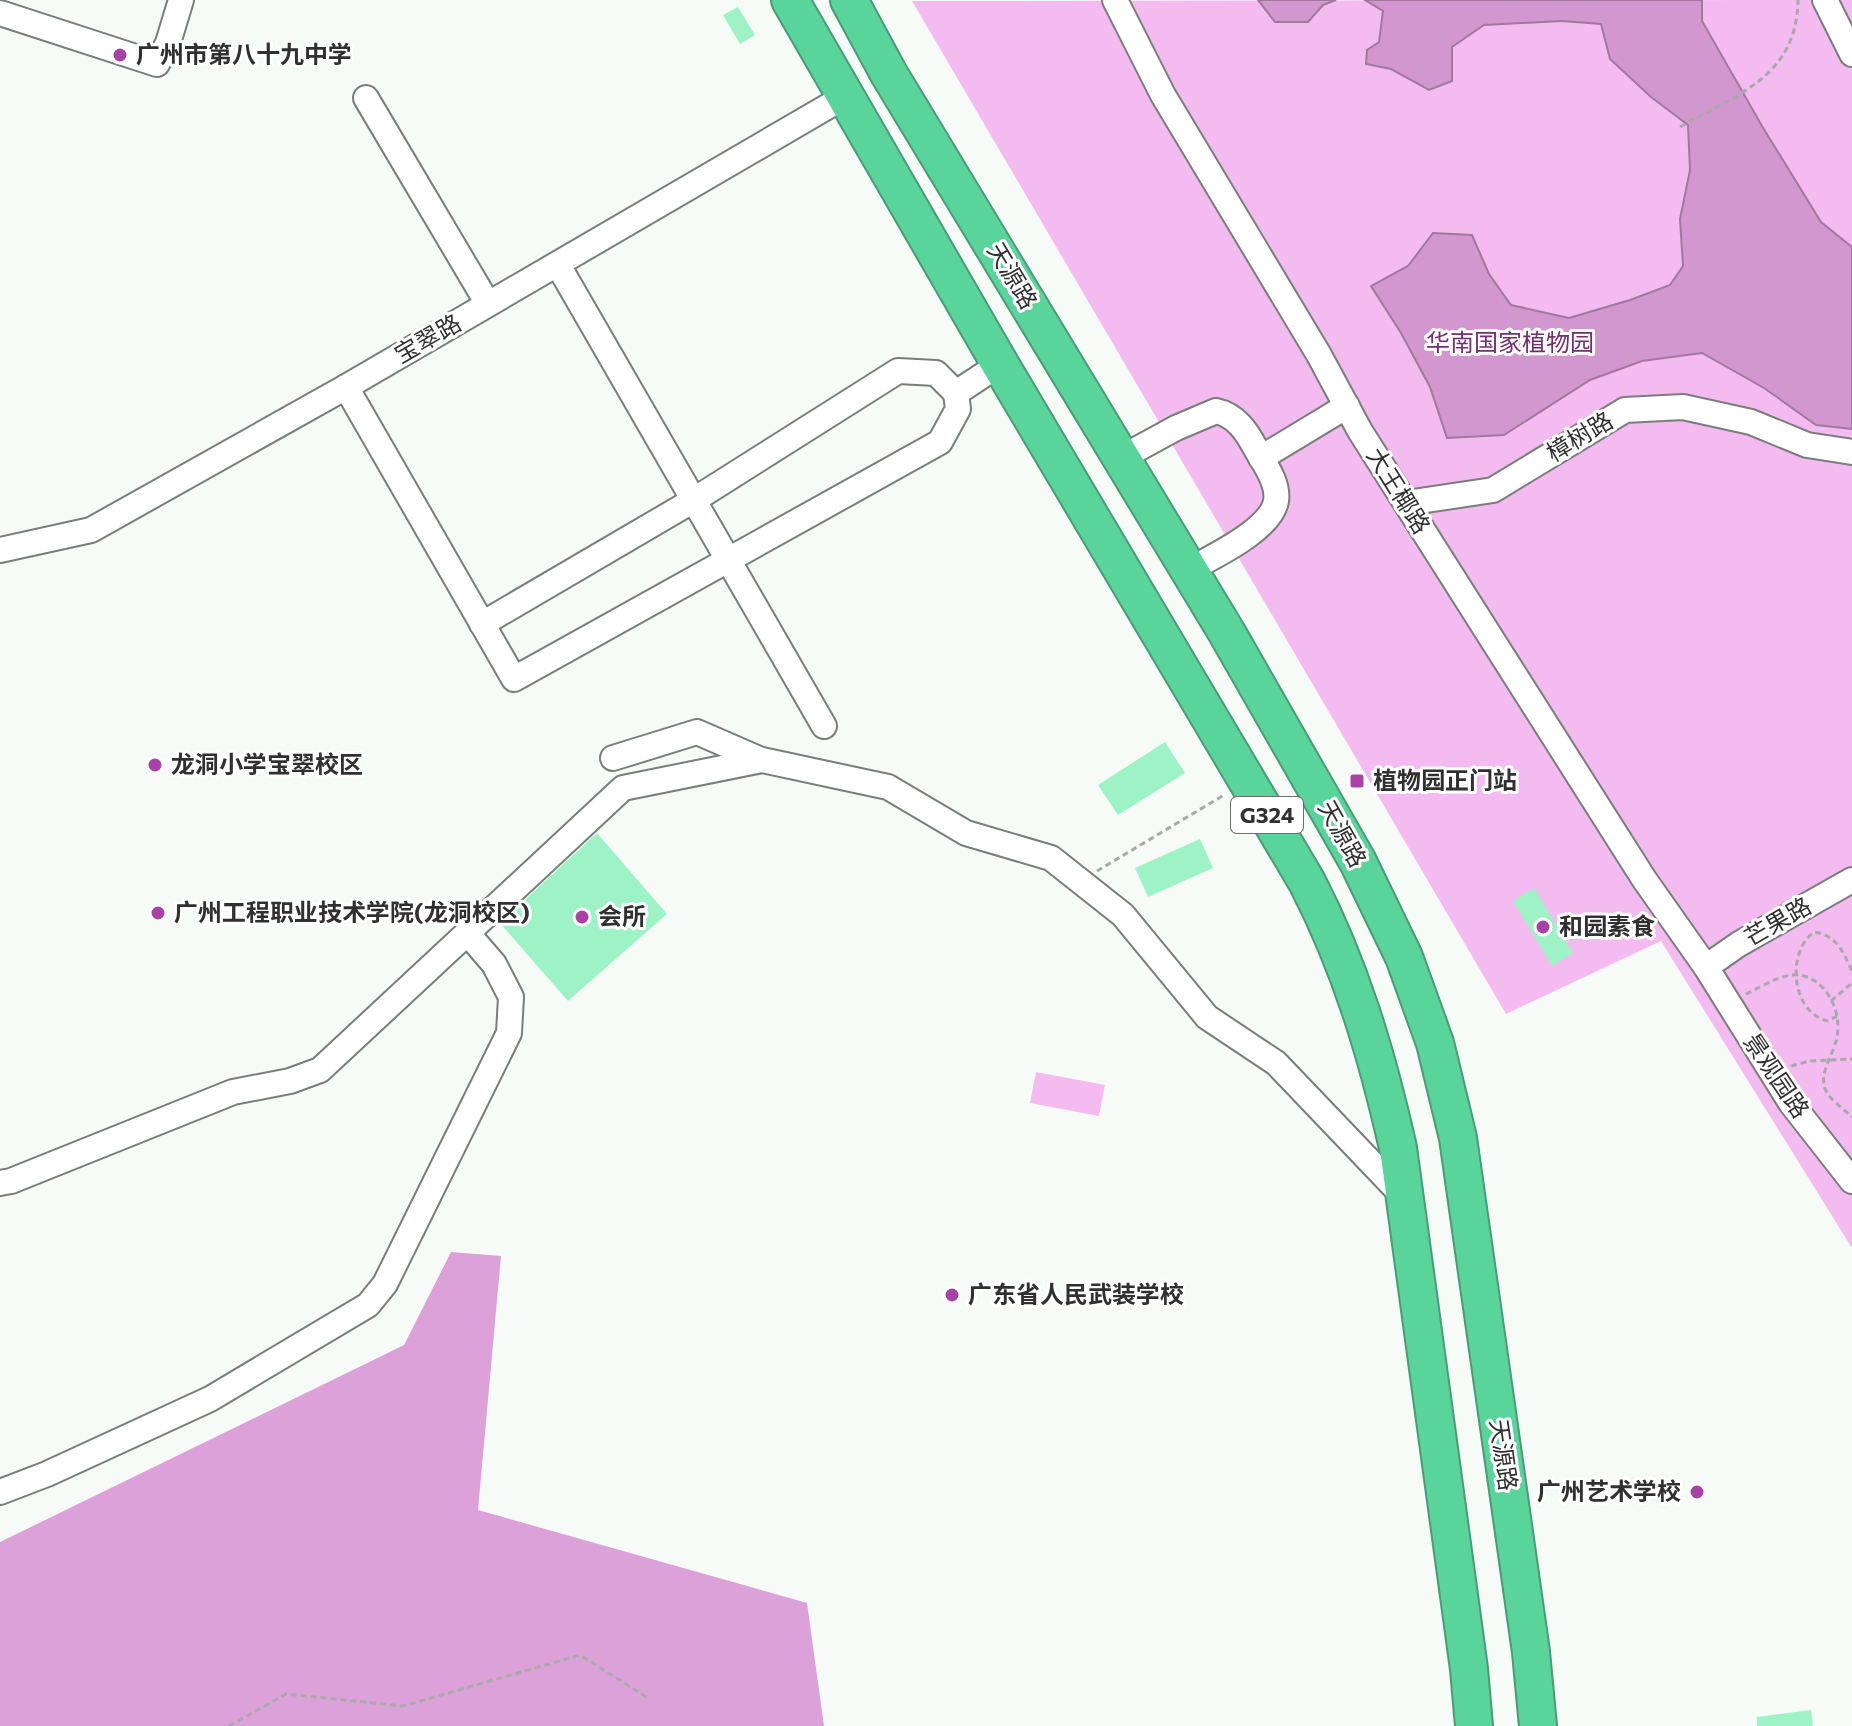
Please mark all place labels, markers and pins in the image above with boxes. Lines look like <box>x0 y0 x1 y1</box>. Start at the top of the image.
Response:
place label: 广州市第八十九中学 <box>136 39 352 68</box>
marker: 广州市第八十九中学 <box>111 46 129 64</box>
place label: 龙洞小学宝翠校区 <box>171 749 363 778</box>
marker: 龙洞小学宝翠校区 <box>146 756 164 774</box>
place label: 植物园正门站 <box>1373 765 1517 794</box>
marker: 植物园正门站 <box>1348 772 1366 790</box>
place label: 广州工程职业技术学院(龙洞校区) <box>174 897 530 926</box>
place label: 会所 <box>598 901 646 930</box>
marker: 广州工程职业技术学院(龙洞校区) <box>149 904 167 922</box>
marker: 会所 <box>573 908 591 926</box>
place label: 和园素食 <box>1559 911 1655 940</box>
marker: 和园素食 <box>1534 918 1552 936</box>
place label: 广东省人民武装学校 <box>968 1279 1184 1308</box>
marker: 广东省人民武装学校 <box>943 1286 961 1304</box>
place label: 广州艺术学校 <box>1537 1476 1681 1505</box>
marker: 广州艺术学校 <box>1688 1483 1706 1501</box>

